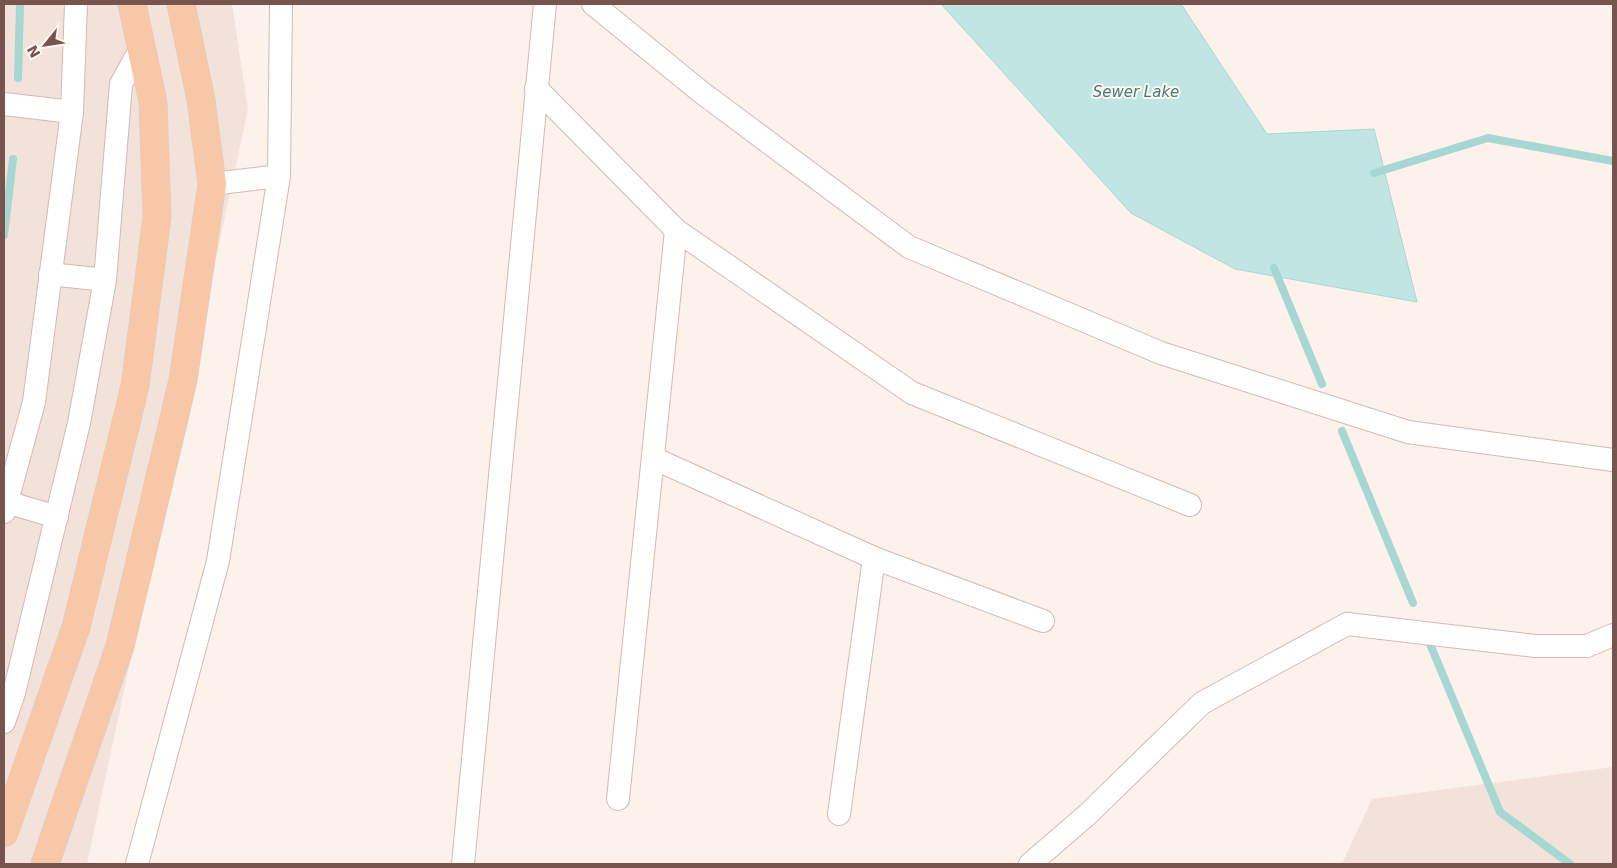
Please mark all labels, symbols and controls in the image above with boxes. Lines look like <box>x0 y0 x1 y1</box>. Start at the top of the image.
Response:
north arrow <box>20 20 70 70</box>
text: N <box>24 42 44 61</box>
water label: Sewer Lake <box>1093 83 1179 101</box>

